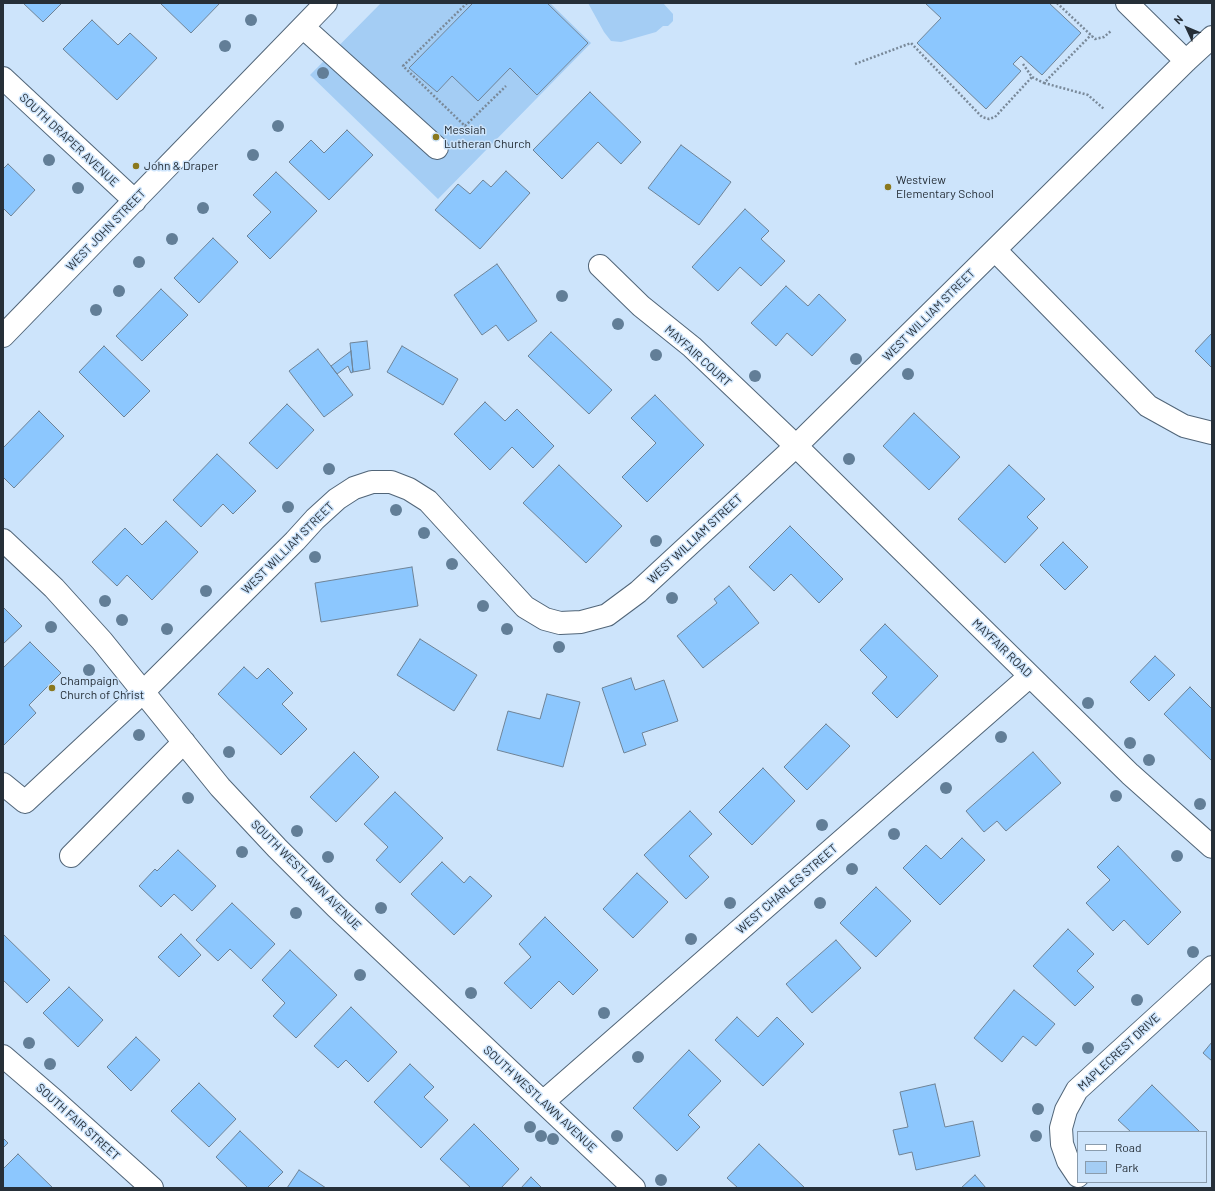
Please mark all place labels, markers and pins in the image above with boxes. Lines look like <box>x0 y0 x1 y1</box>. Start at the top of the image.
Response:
place label: Messiah Lutheran Church <box>444 123 531 151</box>
marker: Messiah Lutheran Church <box>431 132 441 142</box>
place label: John & Draper <box>144 159 218 173</box>
marker: John & Draper <box>131 161 141 171</box>
place label: Westview Elementary School <box>896 173 994 201</box>
marker: Westview Elementary School <box>883 182 893 192</box>
place label: Champaign Church of Christ <box>60 674 144 702</box>
marker: Champaign Church of Christ <box>47 683 57 693</box>

